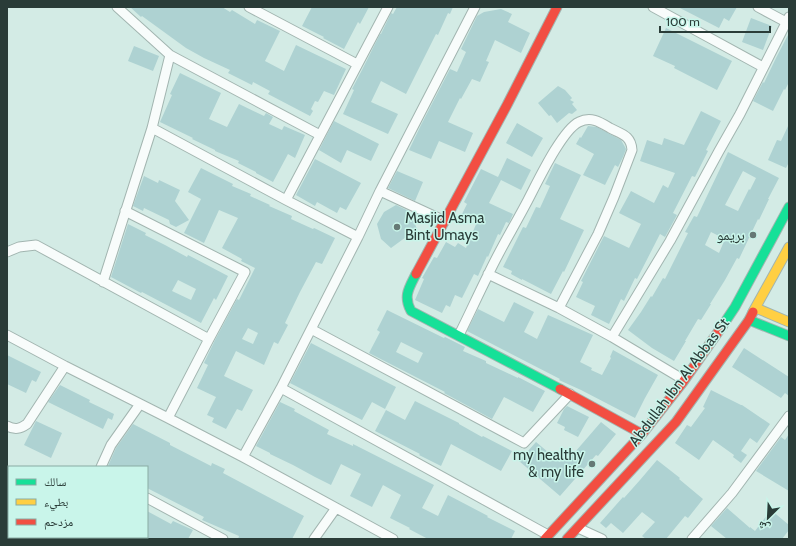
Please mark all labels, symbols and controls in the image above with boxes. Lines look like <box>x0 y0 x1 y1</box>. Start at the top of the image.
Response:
scale bar <box>660 8 770 34</box>
text: 100 m <box>666 14 700 29</box>
place label: Masjid Asma Bint Umays <box>405 209 485 244</box>
marker: Masjid Asma Bint Umays <box>392 222 402 232</box>
place label: بريمو <box>716 226 745 244</box>
marker: بريمو <box>748 230 758 240</box>
street label: Abdullah Ibn Al Abbas St <box>625 314 733 450</box>
place label: my healthy & my life <box>513 446 584 481</box>
marker: my healthy & my life <box>587 459 597 469</box>
legend <box>8 466 148 538</box>
text: سالك <box>44 474 66 489</box>
text: بطيء <box>44 494 68 512</box>
north arrow <box>748 498 788 538</box>
text: مزدحم <box>44 514 73 530</box>
text: ش <box>755 517 773 536</box>

